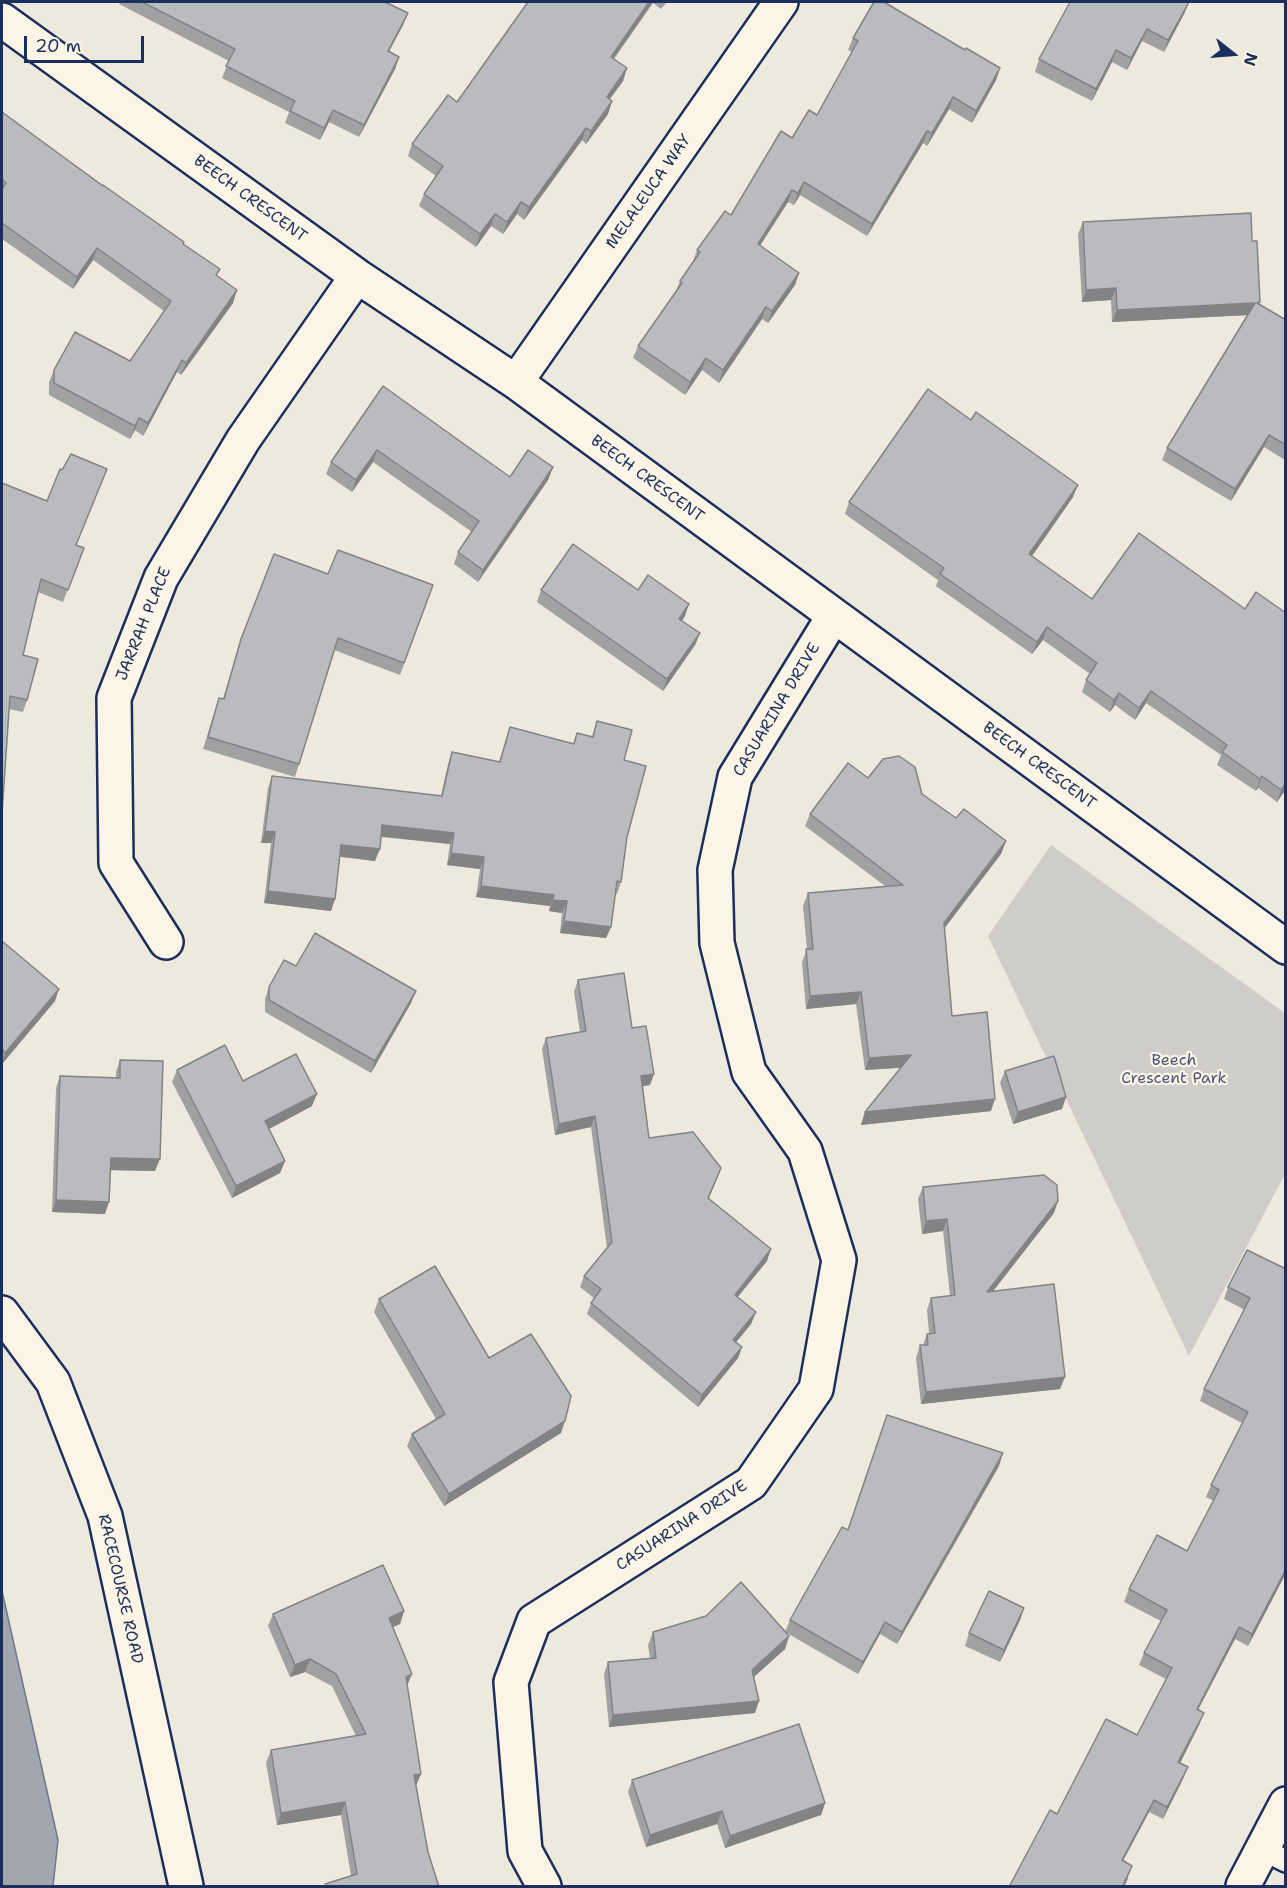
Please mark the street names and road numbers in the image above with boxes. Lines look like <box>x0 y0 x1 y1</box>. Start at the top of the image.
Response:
street label: MELALEUCA WAY <box>602 131 696 253</box>
street label: BEECH CRESCENT <box>190 151 310 247</box>
street label: BEECH CRESCENT <box>587 431 707 527</box>
street label: JARRAH PLACE <box>112 564 176 684</box>
street label: CASUARINA DRIVE <box>729 640 825 780</box>
street label: BEECH CRESCENT <box>979 718 1099 814</box>
street label: CASUARINA DRIVE <box>613 1476 751 1576</box>
street label: RACECOURSE ROAD <box>93 1512 147 1666</box>

